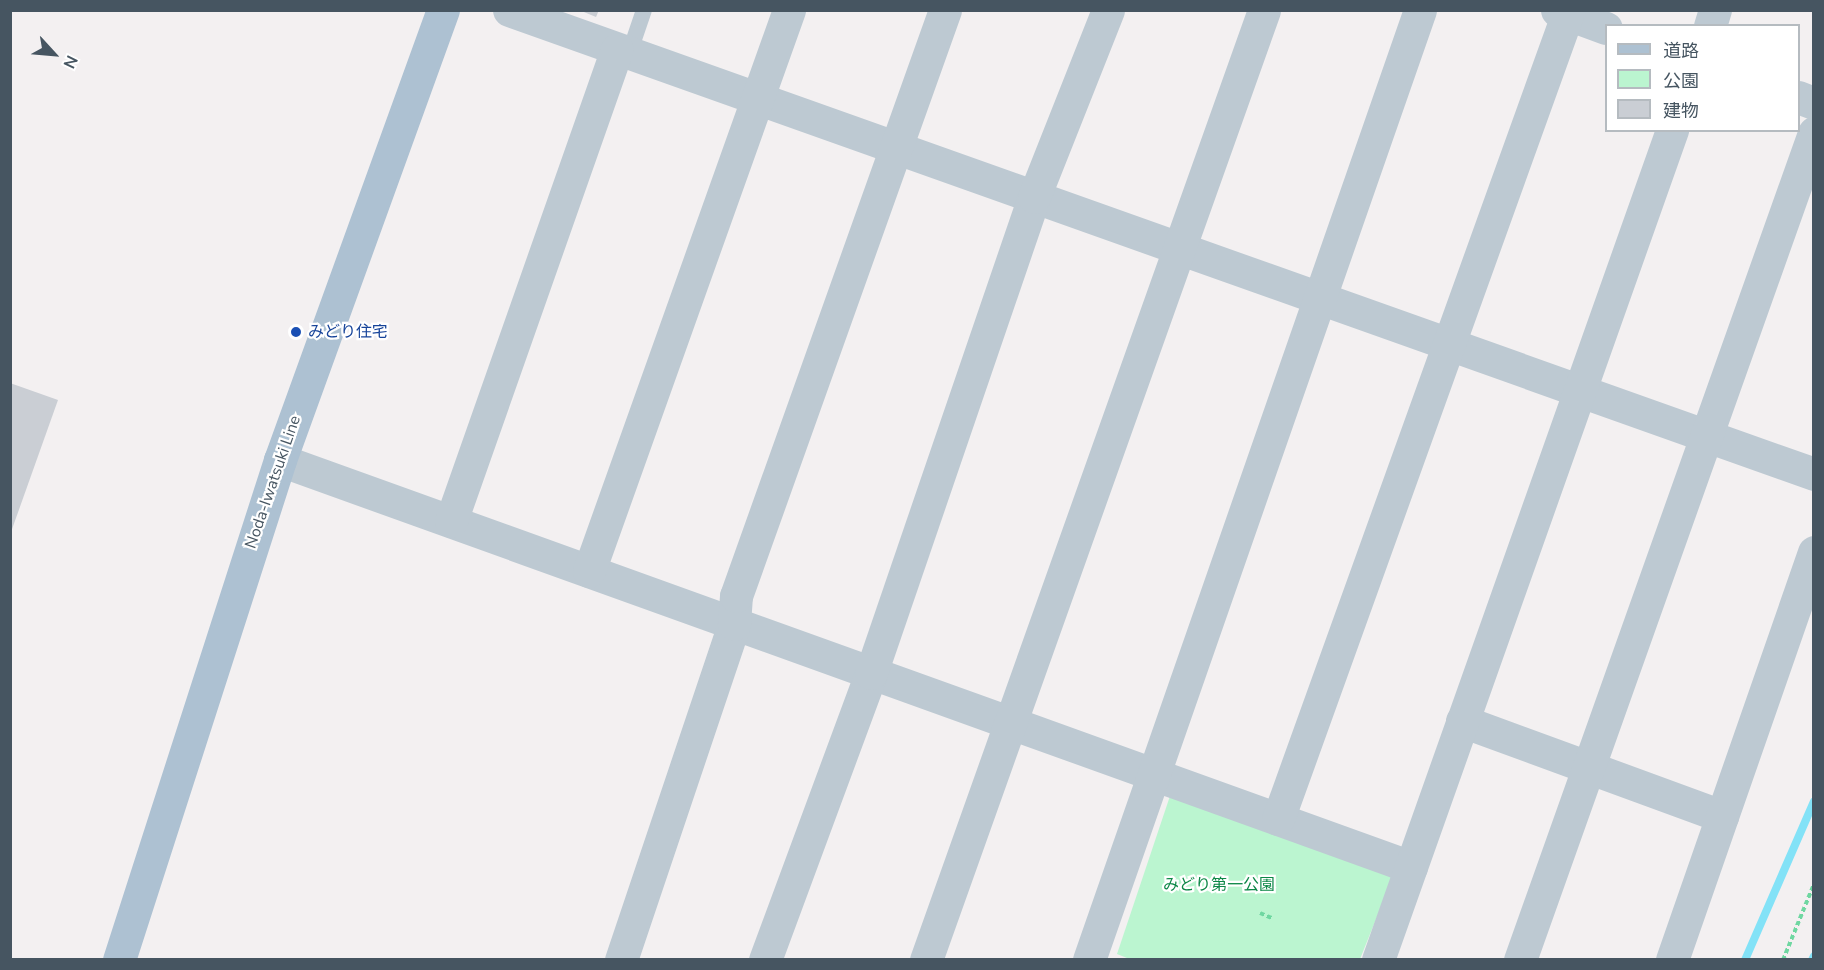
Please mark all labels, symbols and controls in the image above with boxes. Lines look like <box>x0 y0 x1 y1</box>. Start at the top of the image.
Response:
north arrow <box>24 24 84 84</box>
legend <box>1605 24 1800 132</box>
text: 道路 <box>1663 39 1699 63</box>
text: N <box>58 52 83 72</box>
text: 公園 <box>1663 69 1699 93</box>
text: 建物 <box>1663 99 1699 123</box>
place label: みどり住宅 <box>308 322 388 342</box>
marker: みどり住宅 <box>289 325 303 339</box>
street label: Noda-Iwatsuki Line <box>241 413 305 551</box>
park label: みどり第一公園 <box>1163 875 1275 895</box>

